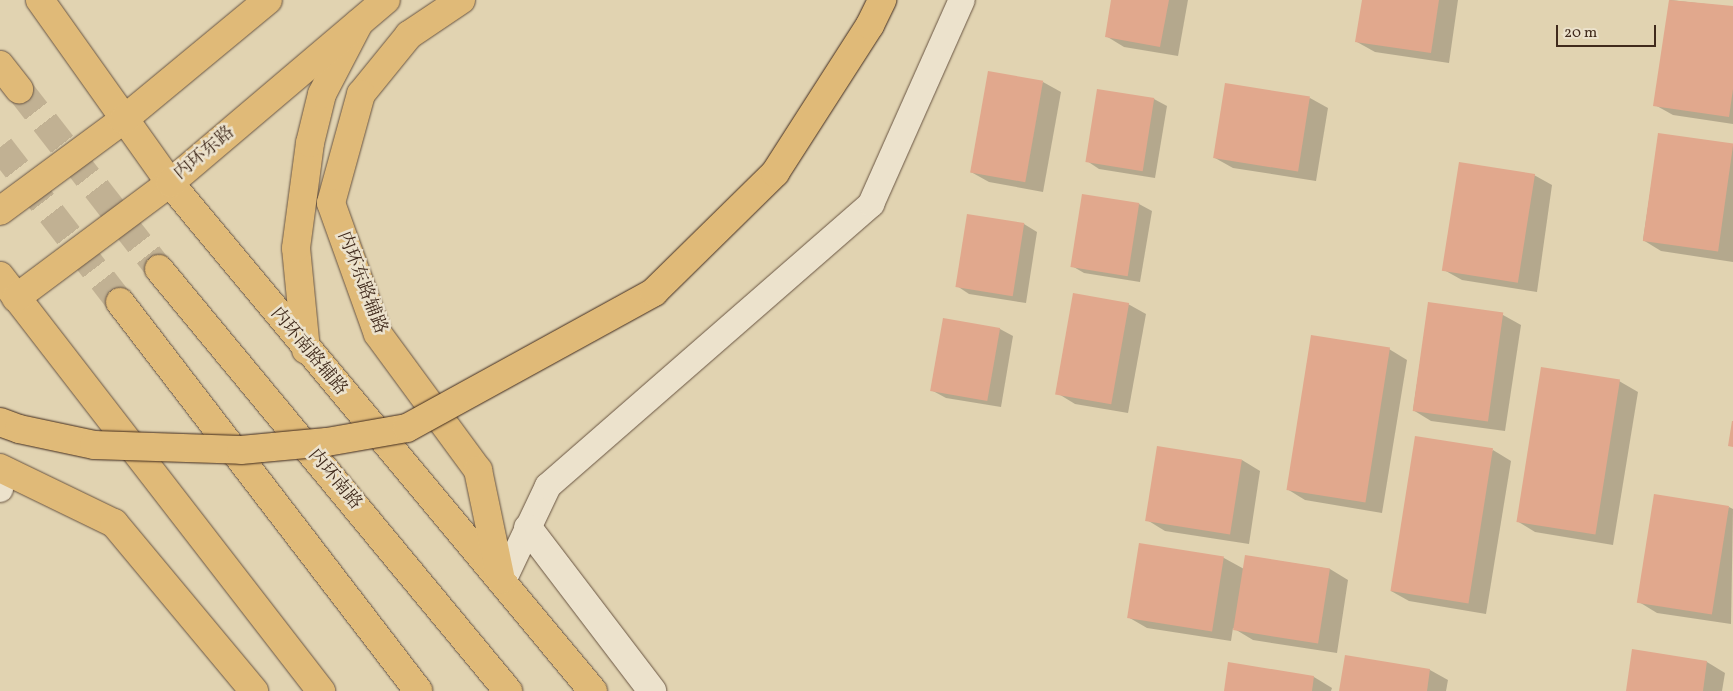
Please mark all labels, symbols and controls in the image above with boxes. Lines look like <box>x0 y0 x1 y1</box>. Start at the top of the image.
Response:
scale bar <box>1558 15 1658 47</box>
text: 20 m <box>1564 23 1597 44</box>
street label: 内环东路 <box>170 123 240 185</box>
street label: 内环东路辅路 <box>332 229 390 337</box>
street label: 内环南路辅路 <box>265 304 351 400</box>
street label: 内环南路 <box>303 445 365 515</box>

